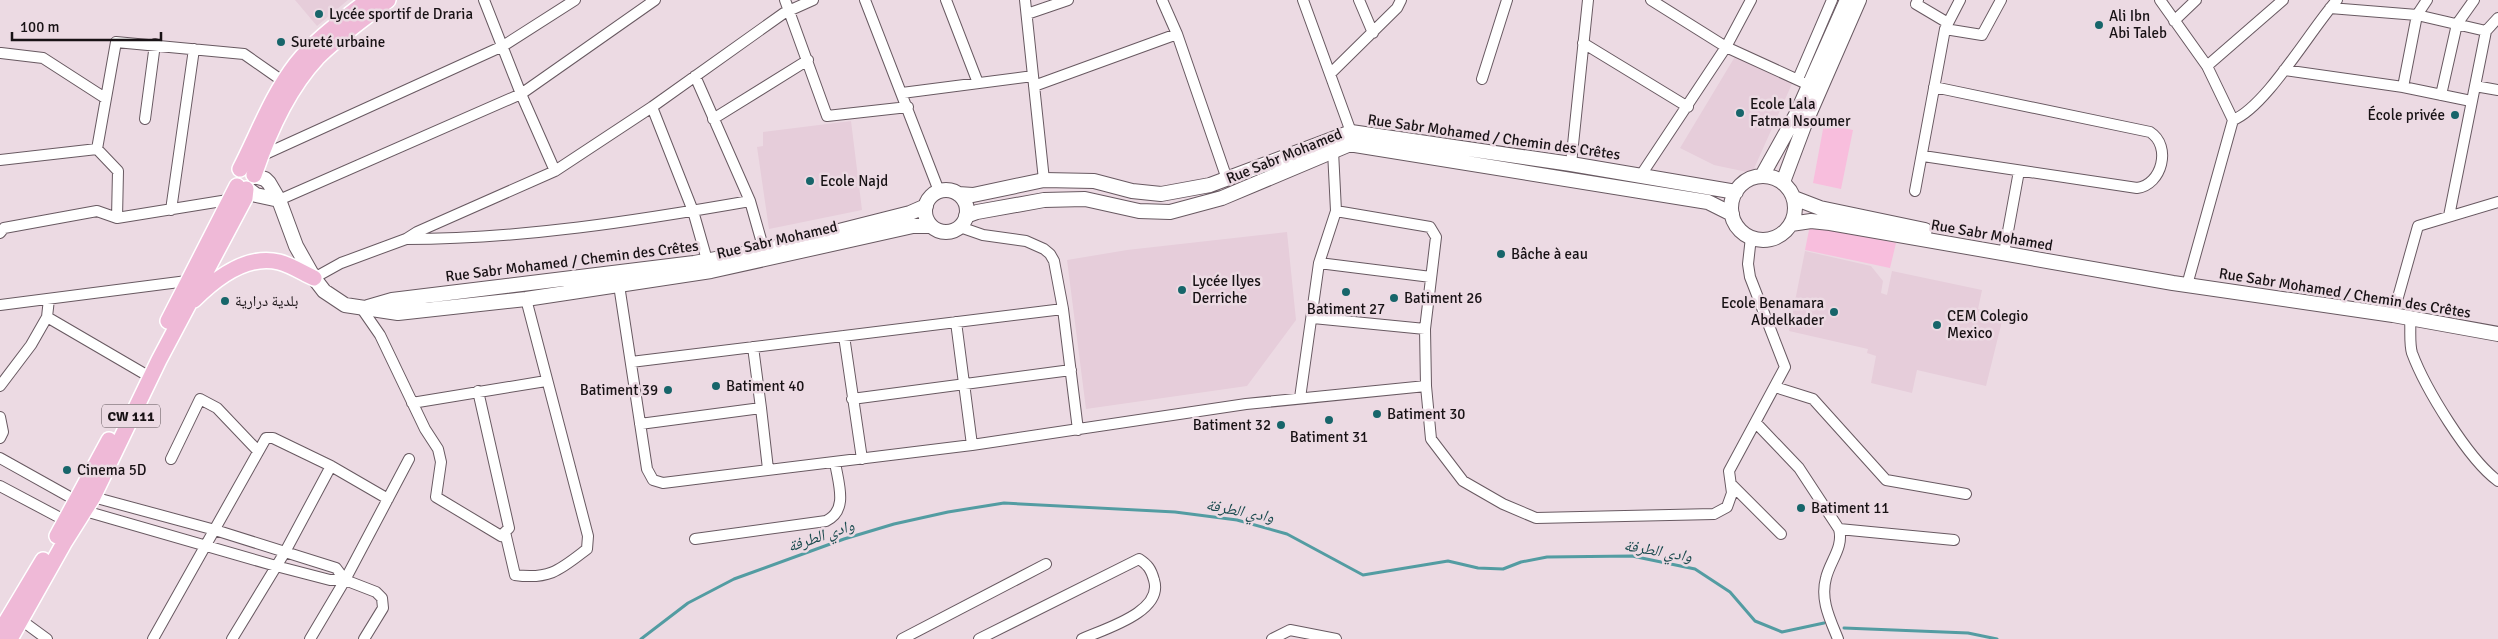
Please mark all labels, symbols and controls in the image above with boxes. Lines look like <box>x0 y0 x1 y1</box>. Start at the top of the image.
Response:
place label: Lycée sportif de Draria <box>329 5 473 23</box>
place label: Ali Ibn Abi Taleb <box>2109 7 2167 42</box>
marker: Lycée sportif de Draria <box>313 8 325 20</box>
scale bar <box>12 10 161 42</box>
text: 100 m <box>20 18 60 36</box>
marker: Ali Ibn Abi Taleb <box>2093 19 2105 31</box>
place label: Sureté urbaine <box>291 33 385 51</box>
marker: Sureté urbaine <box>275 36 287 48</box>
place label: Ecole Lala Fatma Nsoumer <box>1750 95 1851 130</box>
place label: École privée <box>2368 105 2445 124</box>
marker: Ecole Lala Fatma Nsoumer <box>1734 107 1746 119</box>
marker: École privée <box>2449 109 2461 121</box>
street label: Rue Sabr Mohamed / Chemin des Crêtes <box>1367 110 1622 164</box>
street label: Rue Sabr Mohamed <box>1223 125 1345 187</box>
place label: Ecole Najd <box>820 172 888 190</box>
marker: Ecole Najd <box>804 175 816 187</box>
street label: Rue Sabr Mohamed <box>1930 215 2054 255</box>
street label: Rue Sabr Mohamed <box>715 217 839 263</box>
street label: Rue Sabr Mohamed / Chemin des Crêtes <box>444 236 700 285</box>
place label: Bâche à eau <box>1511 245 1588 263</box>
marker: Bâche à eau <box>1495 248 1507 260</box>
street label: Rue Sabr Mohamed / Chemin des Crêtes <box>2218 264 2473 322</box>
place label: Lycée Ilyes Derriche <box>1192 272 1261 307</box>
marker: Lycée Ilyes Derriche <box>1176 284 1188 296</box>
marker: Batiment 27 <box>1340 286 1352 298</box>
place label: Batiment 26 <box>1404 289 1482 307</box>
place label: بلدية درارية <box>235 292 298 310</box>
marker: Batiment 26 <box>1388 292 1400 304</box>
place label: Ecole Benamara Abdelkader <box>1721 294 1824 329</box>
marker: بلدية درارية <box>219 295 231 307</box>
place label: Batiment 27 <box>1307 300 1385 318</box>
marker: Ecole Benamara Abdelkader <box>1828 306 1840 318</box>
place label: CEM Colegio Mexico <box>1947 307 2028 342</box>
marker: CEM Colegio Mexico <box>1931 319 1943 331</box>
place label: Batiment 40 <box>726 377 804 395</box>
marker: Batiment 40 <box>710 380 722 392</box>
place label: Batiment 39 <box>580 381 658 399</box>
marker: Batiment 39 <box>662 384 674 396</box>
road number: CW 111 <box>102 404 160 428</box>
place label: Batiment 30 <box>1387 405 1465 423</box>
marker: Batiment 30 <box>1371 408 1383 420</box>
marker: Batiment 31 <box>1323 414 1335 426</box>
place label: Batiment 32 <box>1193 416 1271 434</box>
marker: Batiment 32 <box>1275 419 1287 431</box>
place label: Batiment 31 <box>1290 428 1368 446</box>
place label: Cinema 5D <box>77 461 147 479</box>
marker: Cinema 5D <box>61 464 73 476</box>
water label: وادي الطرفة <box>1204 495 1276 530</box>
place label: Batiment 11 <box>1811 499 1889 517</box>
marker: Batiment 11 <box>1795 502 1807 514</box>
water label: وادي الطرفة <box>785 515 858 559</box>
water label: وادي الطرفة <box>1622 535 1694 569</box>

